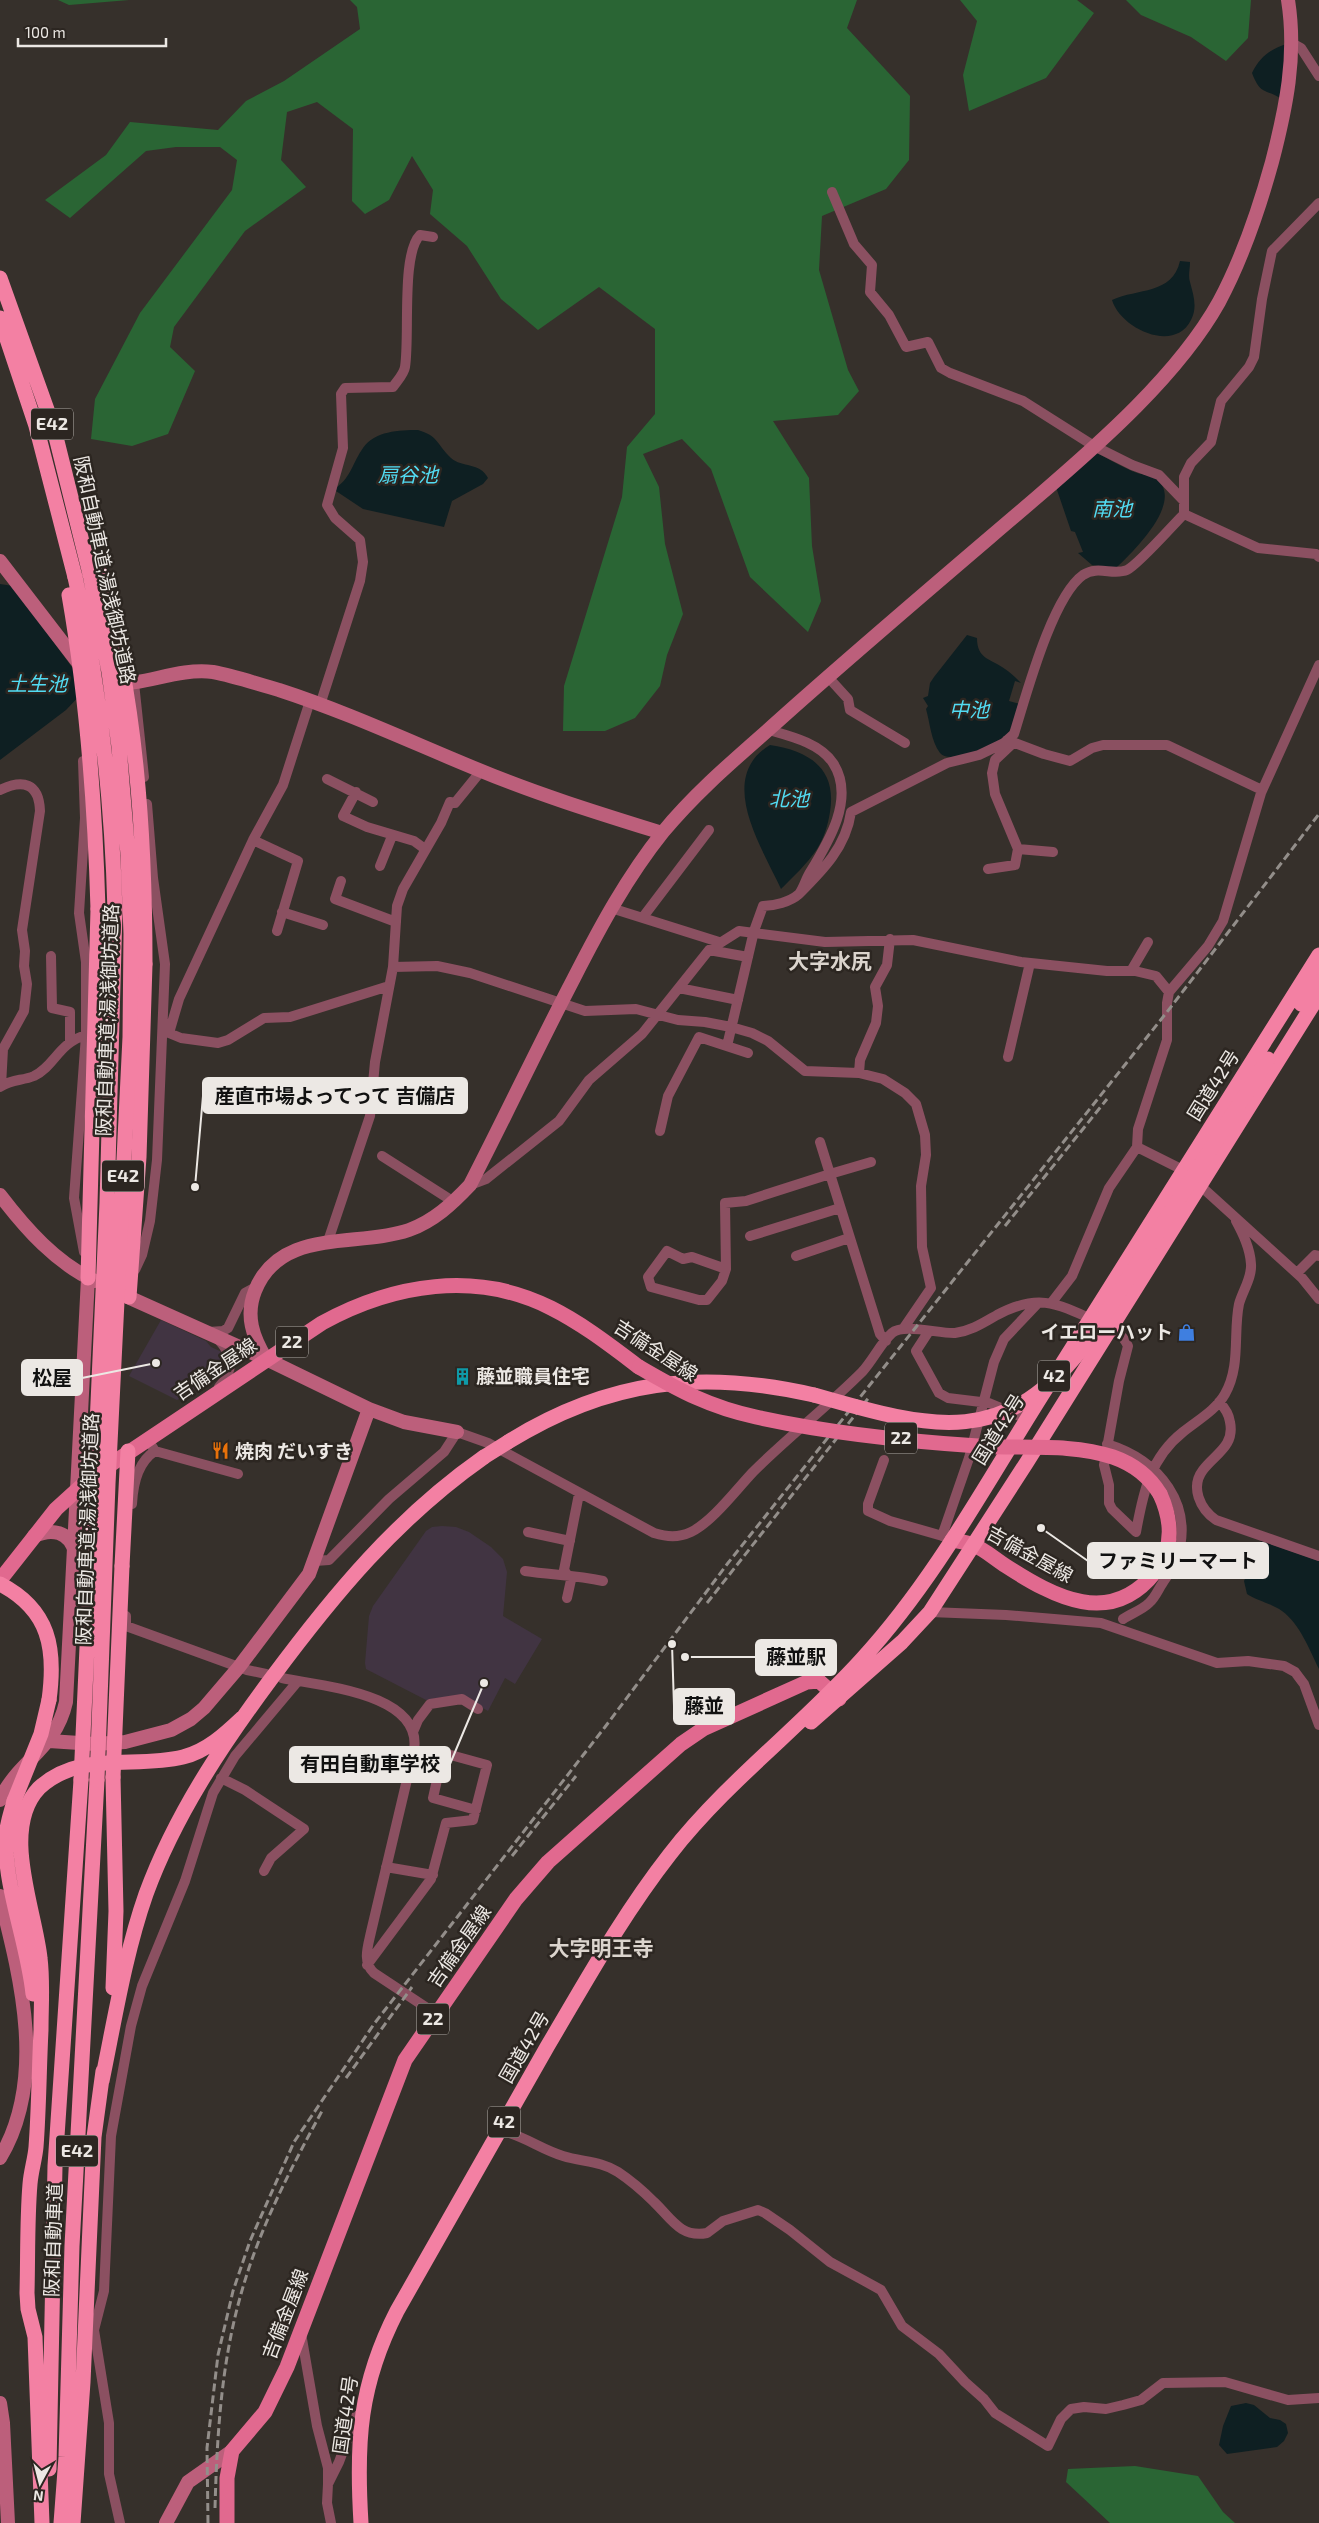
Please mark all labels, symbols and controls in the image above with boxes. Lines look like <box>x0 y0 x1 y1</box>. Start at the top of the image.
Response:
scale bar <box>18 15 165 47</box>
text: 100 m <box>25 23 66 41</box>
road number: E42 <box>31 408 73 439</box>
street label: 阪和自動車道;湯浅御坊道路 <box>70 454 141 686</box>
water label: 扇谷池 <box>378 462 440 486</box>
water label: 南池 <box>1092 496 1134 520</box>
water label: 土生池 <box>7 671 69 695</box>
water label: 中池 <box>949 697 991 721</box>
water label: 北池 <box>769 786 811 810</box>
street label: 阪和自動車道;湯浅御坊道路 <box>91 903 122 1137</box>
district label: 大字水尻 <box>788 948 872 973</box>
street label: 国道42号 <box>1182 1045 1243 1124</box>
callout: 産直市場よってって 吉備店 <box>203 1078 467 1113</box>
text: 産直市場よってって 吉備店 <box>215 1083 455 1107</box>
road number: E42 <box>102 1160 144 1192</box>
street label: 吉備金屋線 <box>610 1314 702 1385</box>
place label: イエローハット <box>1041 1320 1173 1343</box>
shop icon: イエローハット <box>1177 1322 1197 1342</box>
road number: 22 <box>276 1326 308 1358</box>
street label: 吉備金屋線 <box>169 1332 261 1405</box>
callout: 松屋 <box>22 1360 82 1395</box>
road number: 42 <box>1038 1360 1070 1392</box>
place label: 藤並職員住宅 <box>476 1364 590 1387</box>
text: 松屋 <box>32 1365 72 1389</box>
building icon: 藤並職員住宅 <box>452 1366 472 1386</box>
street label: 国道42号 <box>967 1389 1028 1468</box>
street label: 阪和自動車道;湯浅御坊道路 <box>71 1412 102 1646</box>
road number: 22 <box>885 1422 917 1454</box>
place label: 焼肉 だいすき <box>235 1439 353 1462</box>
restaurant icon: 焼肉 だいすき <box>211 1441 231 1461</box>
street label: 吉備金屋線 <box>983 1520 1077 1587</box>
callout: ファミリーマート <box>1088 1543 1268 1578</box>
text: ファミリーマート <box>1098 1548 1258 1572</box>
callout: 藤並駅 <box>756 1640 836 1675</box>
text: 藤並駅 <box>766 1644 826 1668</box>
callout: 藤並 <box>674 1689 734 1724</box>
text: 藤並 <box>684 1693 724 1717</box>
callout: 有田自動車学校 <box>290 1747 450 1782</box>
text: 有田自動車学校 <box>300 1751 440 1775</box>
street label: 吉備金屋線 <box>422 1900 495 1991</box>
district label: 大字明王寺 <box>549 1935 654 1960</box>
road number: 22 <box>417 2004 449 2035</box>
street label: 国道42号 <box>494 2007 553 2087</box>
road number: 42 <box>488 2106 520 2138</box>
road number: E42 <box>56 2136 98 2166</box>
street label: 阪和自動車道 <box>39 2183 66 2297</box>
street label: 吉備金屋線 <box>257 2265 312 2362</box>
street label: 国道42号 <box>328 2374 361 2456</box>
north arrow <box>15 2458 65 2508</box>
text: N <box>32 2487 44 2505</box>

